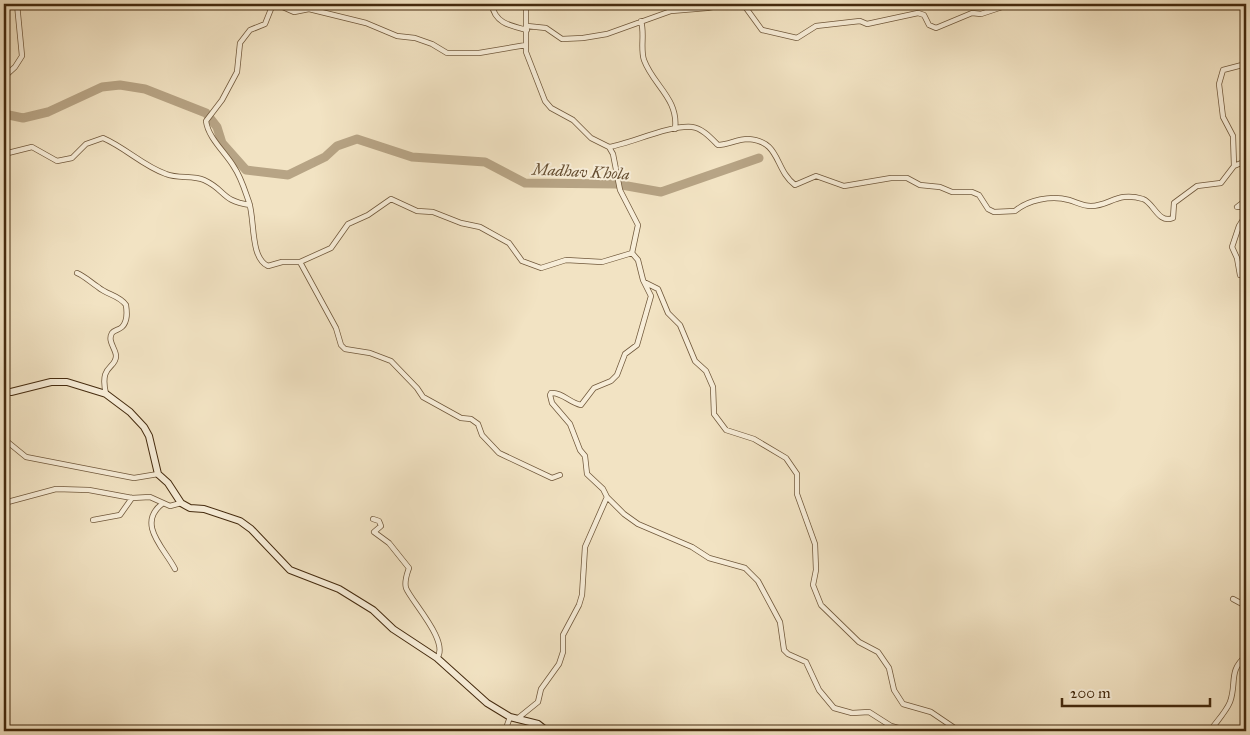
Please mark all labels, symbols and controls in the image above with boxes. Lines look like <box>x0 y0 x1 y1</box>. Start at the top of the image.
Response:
water label: Madhav Khola <box>530 159 630 184</box>
scale bar <box>1062 675 1210 707</box>
text: 200 m <box>1070 684 1111 702</box>

